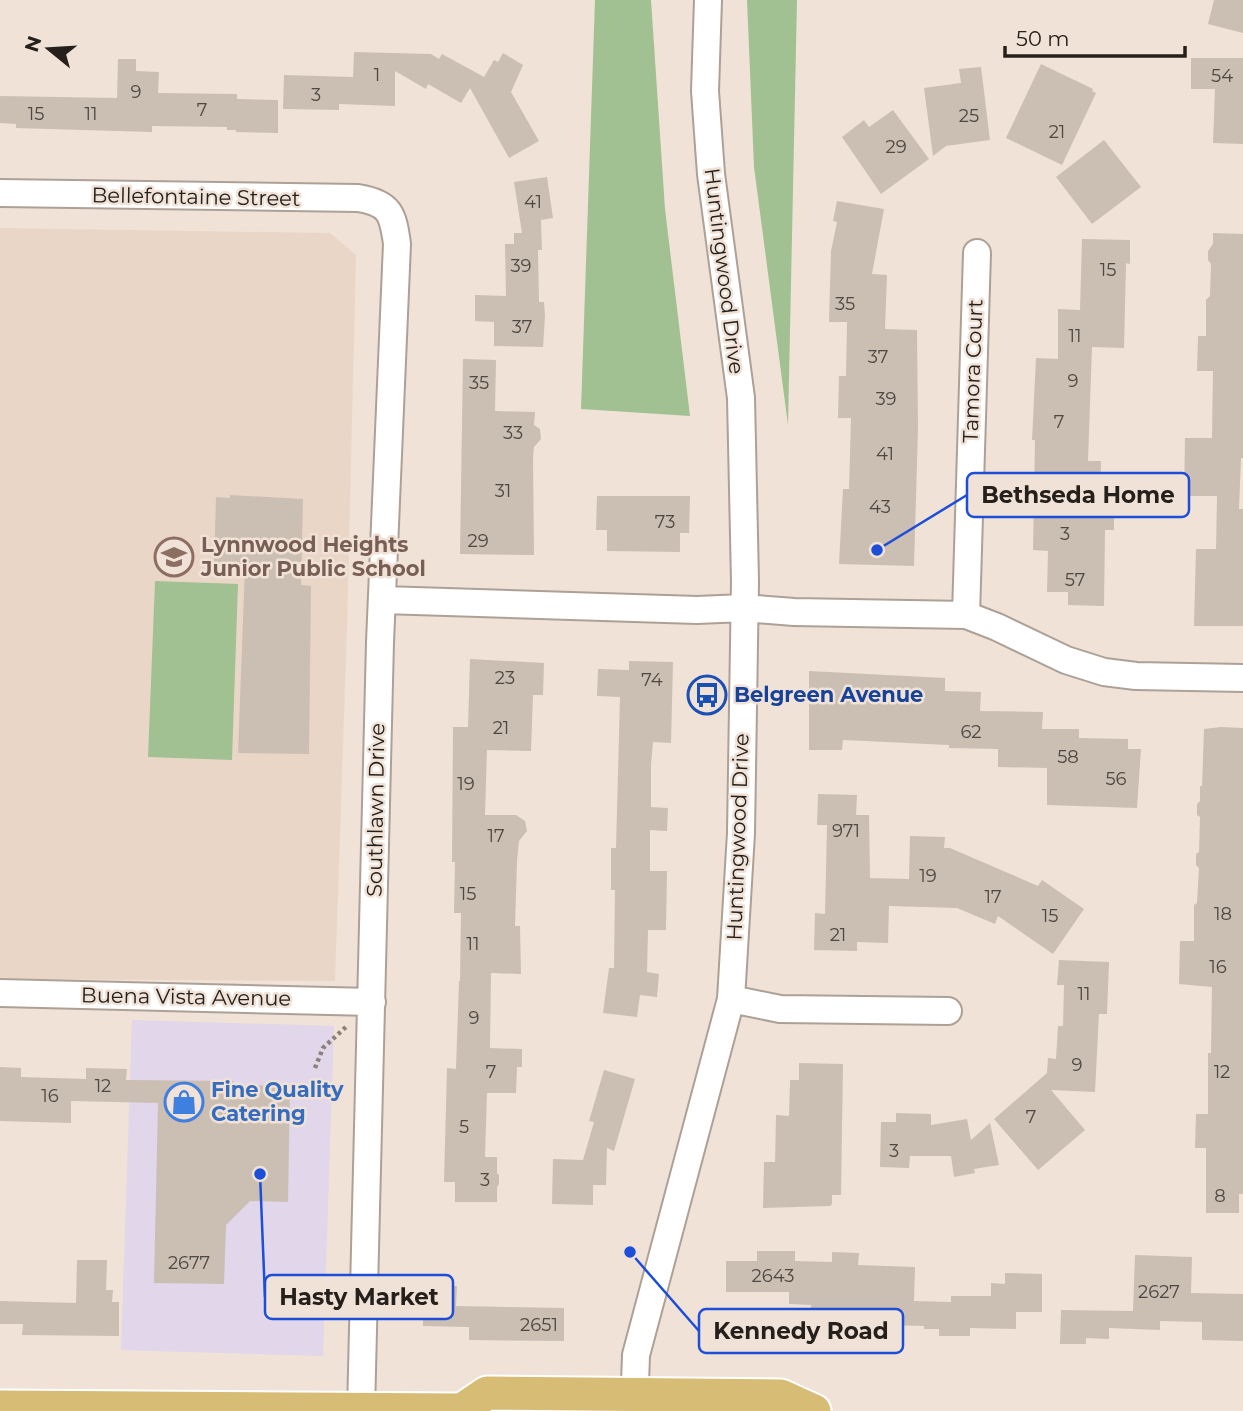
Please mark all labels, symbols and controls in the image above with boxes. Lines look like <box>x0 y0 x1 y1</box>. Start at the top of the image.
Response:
north arrow <box>14 14 84 84</box>
scale bar <box>1005 14 1185 58</box>
text: 50 m <box>1016 26 1070 51</box>
text: N <box>20 33 47 55</box>
house number: 1 <box>374 64 380 86</box>
house number: 54 <box>1211 65 1233 87</box>
house number: 9 <box>131 81 142 103</box>
house number: 3 <box>311 84 321 106</box>
house number: 7 <box>197 99 207 121</box>
house number: 15 <box>28 103 44 125</box>
house number: 11 <box>85 103 98 125</box>
house number: 25 <box>959 105 979 127</box>
house number: 21 <box>1049 121 1065 143</box>
house number: 29 <box>885 136 907 158</box>
street label: Huntingwood Drive <box>699 167 750 375</box>
street label: Bellefontaine Street <box>91 182 301 211</box>
house number: 41 <box>524 191 542 213</box>
house number: 39 <box>510 255 532 277</box>
house number: 15 <box>1100 259 1116 281</box>
house number: 35 <box>835 293 855 315</box>
street label: Tamora Court <box>958 299 988 443</box>
house number: 37 <box>512 316 532 338</box>
house number: 11 <box>1069 325 1082 347</box>
house number: 37 <box>868 346 888 368</box>
house number: 9 <box>1068 370 1079 392</box>
house number: 35 <box>469 372 489 394</box>
house number: 39 <box>875 388 897 410</box>
house number: 7 <box>1054 411 1064 433</box>
house number: 33 <box>503 422 523 444</box>
house number: 41 <box>876 443 894 465</box>
callout: Bethseda Home <box>967 473 1189 517</box>
house number: 31 <box>495 480 511 502</box>
text: Bethseda Home <box>981 481 1175 509</box>
house number: 43 <box>869 496 891 518</box>
house number: 73 <box>655 511 675 533</box>
house number: 3 <box>1060 523 1070 545</box>
house number: 29 <box>467 530 489 552</box>
place label: Lynnwood Heights Junior Public School <box>200 532 426 581</box>
school or university icon: Lynnwood Heights Junior Public School <box>153 536 195 578</box>
house number: 57 <box>1065 569 1085 591</box>
house number: 23 <box>495 667 515 689</box>
house number: 74 <box>641 669 663 691</box>
bus stop icon: Belgreen Avenue <box>686 674 728 716</box>
place label: Belgreen Avenue <box>734 682 923 707</box>
house number: 21 <box>493 717 509 739</box>
house number: 62 <box>960 721 982 743</box>
street label: Southlawn Drive <box>361 723 390 897</box>
street label: Huntingwood Drive <box>721 733 754 941</box>
house number: 58 <box>1057 746 1079 768</box>
house number: 56 <box>1105 768 1127 790</box>
house number: 19 <box>457 773 475 795</box>
house number: 971 <box>832 820 860 842</box>
house number: 17 <box>487 825 505 847</box>
house number: 19 <box>919 865 937 887</box>
house number: 15 <box>460 883 476 905</box>
house number: 17 <box>984 886 1002 908</box>
house number: 18 <box>1214 903 1232 925</box>
house number: 15 <box>1042 905 1058 927</box>
house number: 21 <box>830 924 846 946</box>
house number: 11 <box>467 933 480 955</box>
house number: 16 <box>1209 956 1227 978</box>
street label: Buena Vista Avenue <box>81 982 291 1011</box>
house number: 11 <box>1078 983 1091 1005</box>
house number: 9 <box>469 1007 480 1029</box>
house number: 9 <box>1072 1054 1083 1076</box>
house number: 7 <box>486 1061 496 1083</box>
house number: 12 <box>1214 1061 1230 1083</box>
house number: 12 <box>95 1075 111 1097</box>
place label: Fine Quality Catering <box>211 1077 344 1126</box>
shop icon: Fine Quality Catering <box>163 1081 205 1123</box>
house number: 16 <box>41 1085 59 1107</box>
house number: 7 <box>1026 1106 1036 1128</box>
house number: 5 <box>459 1116 469 1138</box>
house number: 3 <box>889 1140 899 1162</box>
house number: 3 <box>480 1169 490 1191</box>
house number: 8 <box>1214 1185 1226 1207</box>
house number: 2677 <box>168 1252 210 1274</box>
house number: 2643 <box>752 1265 794 1287</box>
callout: Hasty Market <box>265 1275 453 1319</box>
house number: 2627 <box>1138 1281 1180 1303</box>
text: Hasty Market <box>279 1283 439 1311</box>
callout: Kennedy Road <box>699 1309 903 1353</box>
house number: 2651 <box>520 1314 558 1336</box>
text: Kennedy Road <box>713 1317 889 1345</box>

